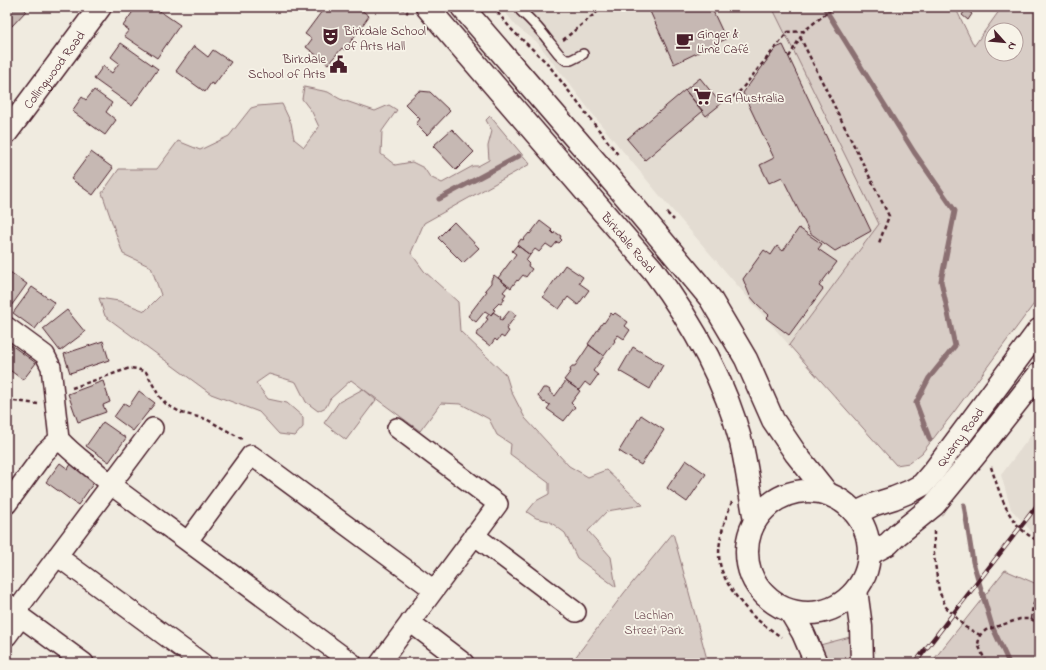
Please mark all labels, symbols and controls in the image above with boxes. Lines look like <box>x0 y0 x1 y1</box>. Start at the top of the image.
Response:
place label: Birkdale School of Arts Hall <box>343 22 426 56</box>
north arrow <box>984 22 1024 62</box>
place label: Ginger & Lime Café <box>697 25 749 59</box>
street label: Collingwood Road <box>19 27 91 113</box>
theatre icon: Birkdale School of Arts Hall <box>321 27 341 47</box>
cafe icon: Ginger & Lime Café <box>674 30 694 50</box>
text: N <box>1003 39 1021 53</box>
place label: Birkdale School of Arts <box>248 50 326 84</box>
public building icon: Birkdale School of Arts <box>329 55 349 75</box>
supermarket icon: EG Australia <box>693 87 713 107</box>
place label: EG Australia <box>716 89 784 108</box>
street label: Birkdale Road <box>596 208 660 278</box>
street label: Quarry Road <box>932 403 990 471</box>
park label: Lachlan Street Park <box>624 606 684 640</box>

